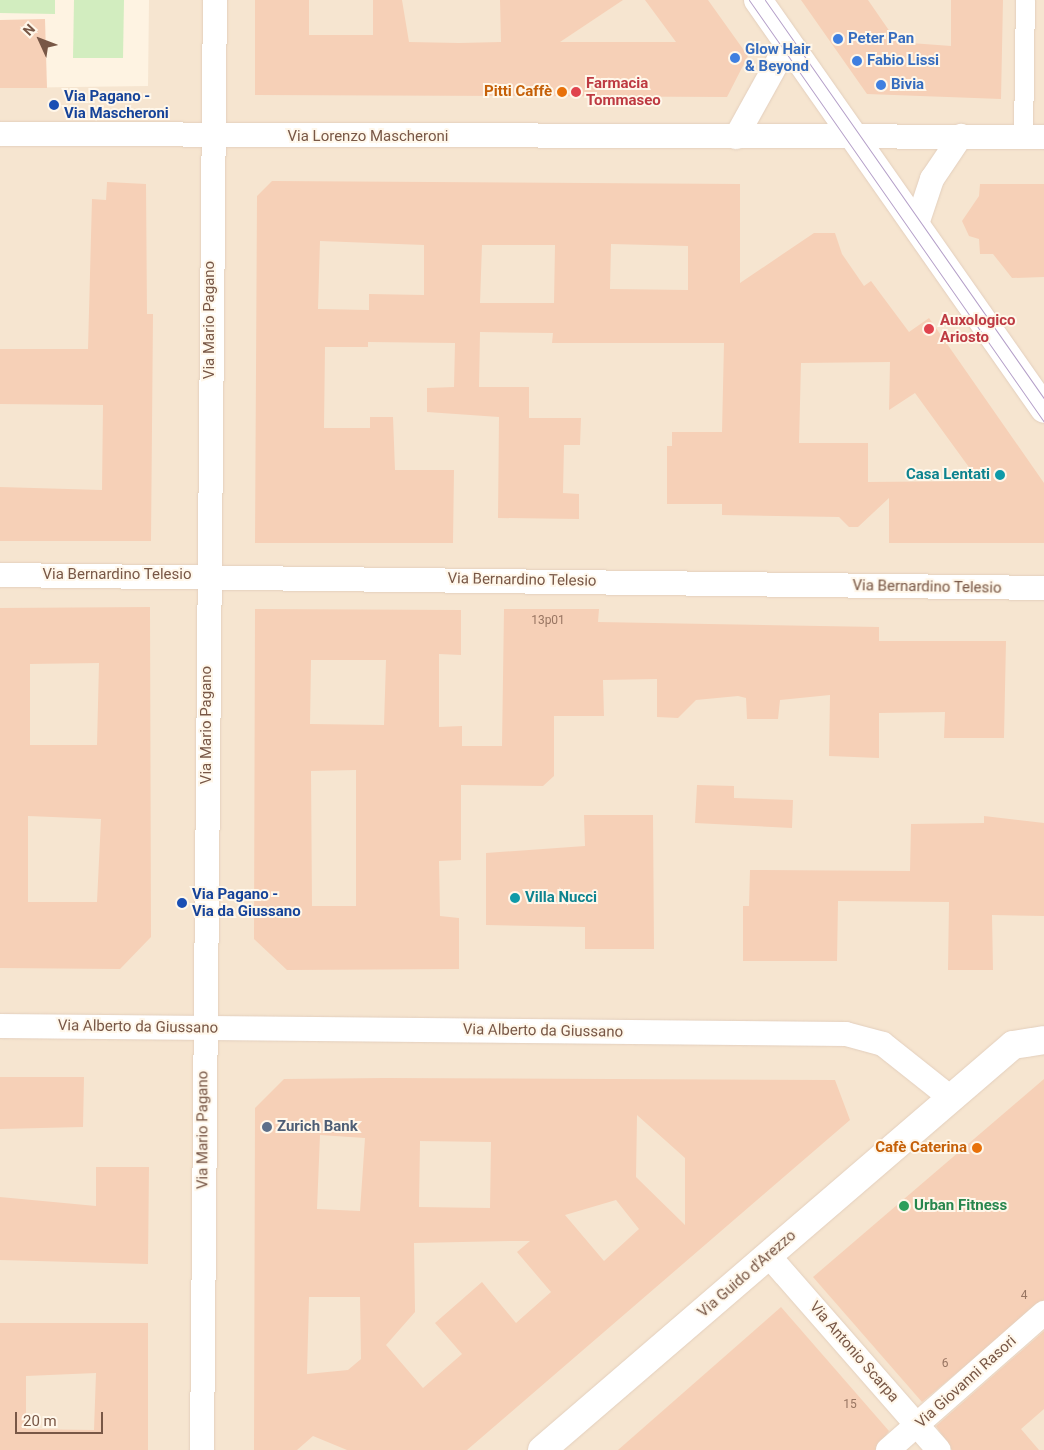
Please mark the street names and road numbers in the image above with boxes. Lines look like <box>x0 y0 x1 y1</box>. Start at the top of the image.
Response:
street label: Via Lorenzo Mascheroni <box>288 128 448 146</box>
street label: Via Mario Pagano <box>201 261 219 379</box>
street label: Via Bernardino Telesio <box>42 566 192 584</box>
street label: Via Bernardino Telesio <box>447 570 597 590</box>
street label: Via Bernardino Telesio <box>852 577 1002 597</box>
street label: Via Mario Pagano <box>198 666 216 784</box>
street label: Via Alberto da Giussano <box>58 1017 218 1037</box>
street label: Via Alberto da Giussano <box>463 1021 623 1041</box>
street label: Via Mario Pagano <box>194 1071 212 1189</box>
street label: Via Guido d'Arezzo <box>694 1226 800 1322</box>
street label: Via Antonio Scarpa <box>805 1298 903 1406</box>
street label: Via Giovanni Rasori <box>912 1332 1020 1432</box>

